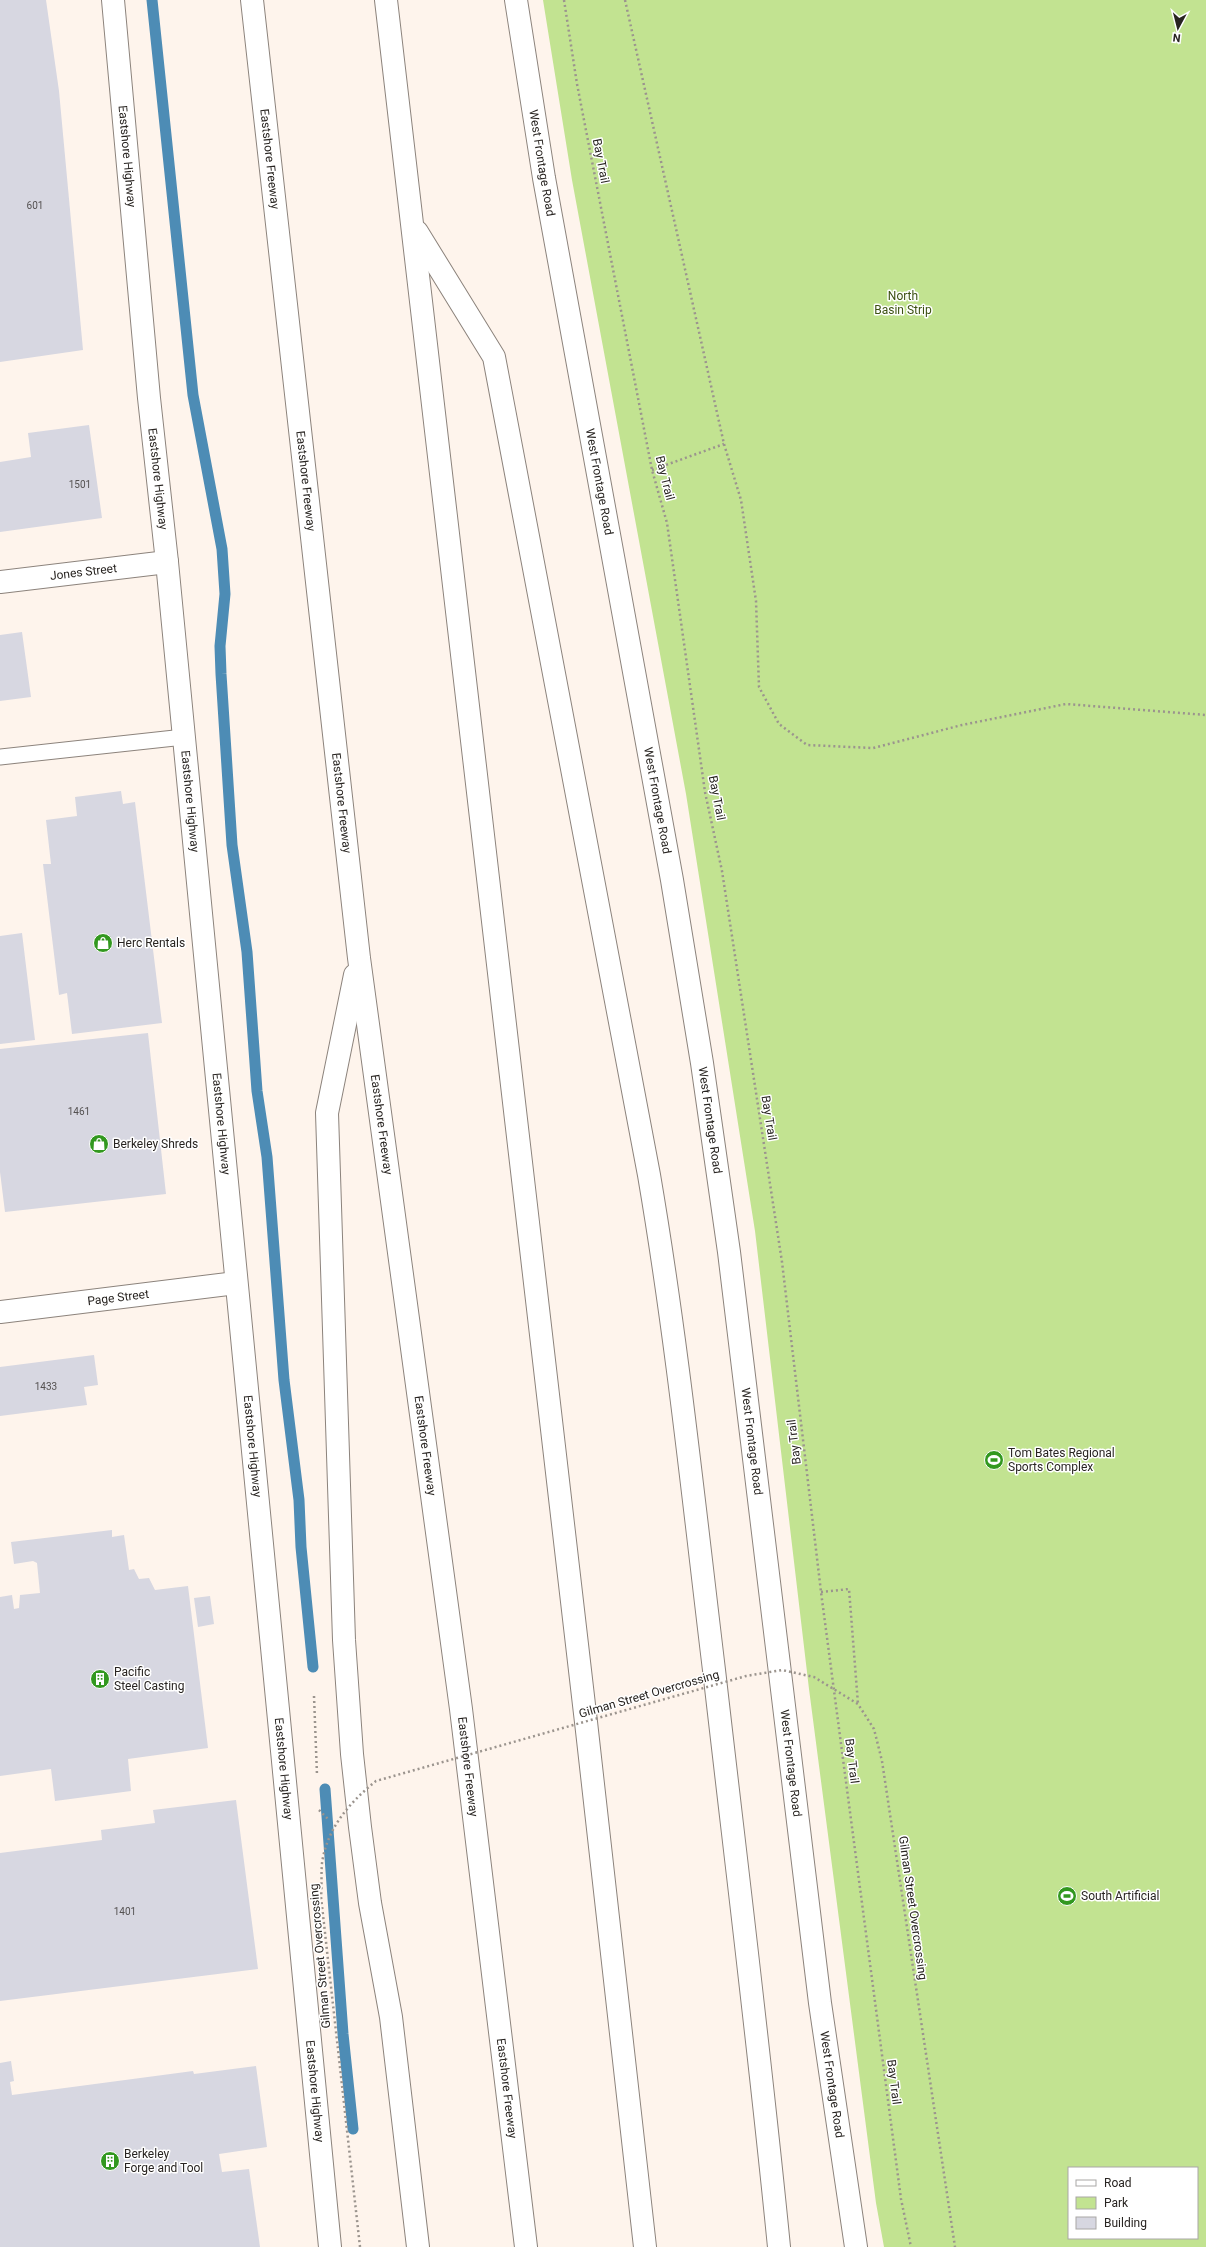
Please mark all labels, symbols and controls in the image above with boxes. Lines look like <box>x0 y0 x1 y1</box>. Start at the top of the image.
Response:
north arrow <box>1158 8 1198 48</box>
text: N <box>1172 30 1181 44</box>
street label: Eastshore Highway <box>116 105 139 208</box>
street label: Eastshore Freeway <box>257 108 282 210</box>
street label: West Frontage Road <box>526 109 558 217</box>
street label: Bay Trail <box>590 137 612 185</box>
house number: 601 <box>27 200 43 211</box>
park label: North Basin Strip <box>874 289 932 317</box>
street label: Eastshore Highway <box>145 427 170 531</box>
street label: West Frontage Road <box>583 427 616 536</box>
street label: Eastshore Freeway <box>293 430 318 532</box>
street label: Bay Trail <box>653 454 677 502</box>
house number: 1501 <box>69 479 91 490</box>
street label: Jones Street <box>49 561 118 583</box>
street label: West Frontage Road <box>641 746 674 855</box>
street label: Eastshore Highway <box>178 750 202 853</box>
street label: Eastshore Freeway <box>329 752 354 854</box>
street label: Bay Trail <box>706 774 728 822</box>
shop icon: Herc Rentals <box>92 932 114 954</box>
place label: Herc Rentals <box>117 936 185 950</box>
street label: West Frontage Road <box>696 1066 725 1175</box>
street label: Eastshore Highway <box>209 1072 233 1176</box>
street label: Eastshore Freeway <box>368 1074 395 1176</box>
street label: Bay Trail <box>759 1095 779 1141</box>
house number: 1461 <box>68 1106 90 1117</box>
shop icon: Berkeley Shreds <box>88 1133 110 1155</box>
place label: Berkeley Shreds <box>113 1137 198 1151</box>
street label: Page Street <box>87 1287 150 1308</box>
house number: 1433 <box>35 1381 57 1392</box>
street label: West Frontage Road <box>739 1387 765 1496</box>
street label: Eastshore Highway <box>241 1395 264 1498</box>
street label: Eastshore Freeway <box>411 1395 439 1497</box>
street label: Bay Trail <box>784 1419 804 1465</box>
place label: Tom Bates Regional Sports Complex <box>1008 1446 1115 1474</box>
sports icon: Tom Bates Regional Sports Complex <box>983 1449 1005 1471</box>
place label: Pacific Steel Casting <box>114 1665 184 1693</box>
street label: Gilman Street Overcrossing <box>577 1667 721 1721</box>
building icon: Pacific Steel Casting <box>89 1668 111 1690</box>
street label: West Frontage Road <box>777 1709 804 1818</box>
street label: Eastshore Freeway <box>455 1716 481 1818</box>
street label: Eastshore Highway <box>272 1717 296 1821</box>
street label: Bay Trail <box>842 1738 862 1784</box>
street label: Gilman Street Overcrossing <box>896 1835 930 1981</box>
street label: Gilman Street Overcrossing <box>307 1883 333 2029</box>
sports icon: South Artificial <box>1056 1885 1078 1907</box>
place label: South Artificial <box>1081 1889 1159 1903</box>
house number: 1401 <box>114 1906 136 1917</box>
street label: West Frontage Road <box>817 2030 847 2139</box>
street label: Eastshore Freeway <box>494 2037 520 2140</box>
street label: Eastshore Highway <box>303 2040 327 2143</box>
street label: Bay Trail <box>884 2059 904 2105</box>
place label: Berkeley Forge and Tool <box>124 2147 203 2175</box>
building icon: Berkeley Forge and Tool <box>99 2150 121 2172</box>
legend <box>1068 2167 1198 2239</box>
text: Road <box>1104 2176 1132 2190</box>
text: Park <box>1104 2196 1129 2210</box>
text: Building <box>1104 2216 1147 2230</box>

